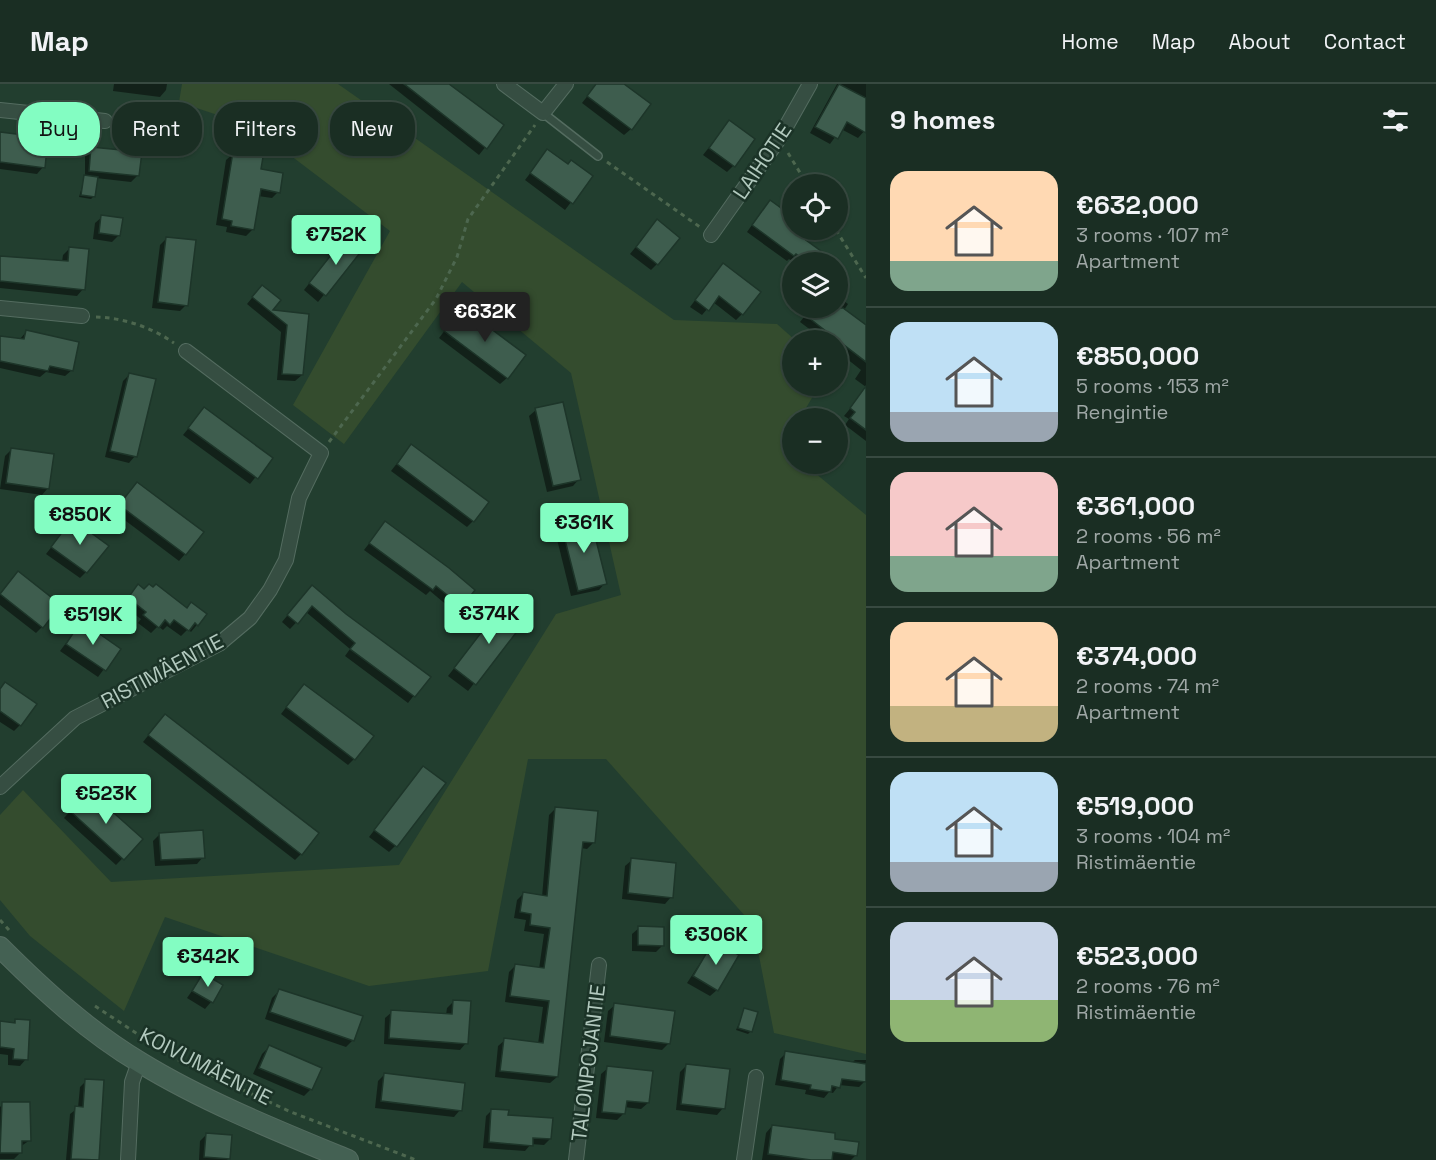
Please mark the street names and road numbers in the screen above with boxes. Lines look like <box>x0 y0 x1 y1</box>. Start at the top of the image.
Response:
street label: LAIHOTIE <box>727 118 797 204</box>
street label: RISTIMÄENTIE <box>96 627 228 715</box>
street label: TALONPOJANTIE <box>565 983 611 1143</box>
street label: KOIVUMÄENTIE <box>135 1021 277 1111</box>

